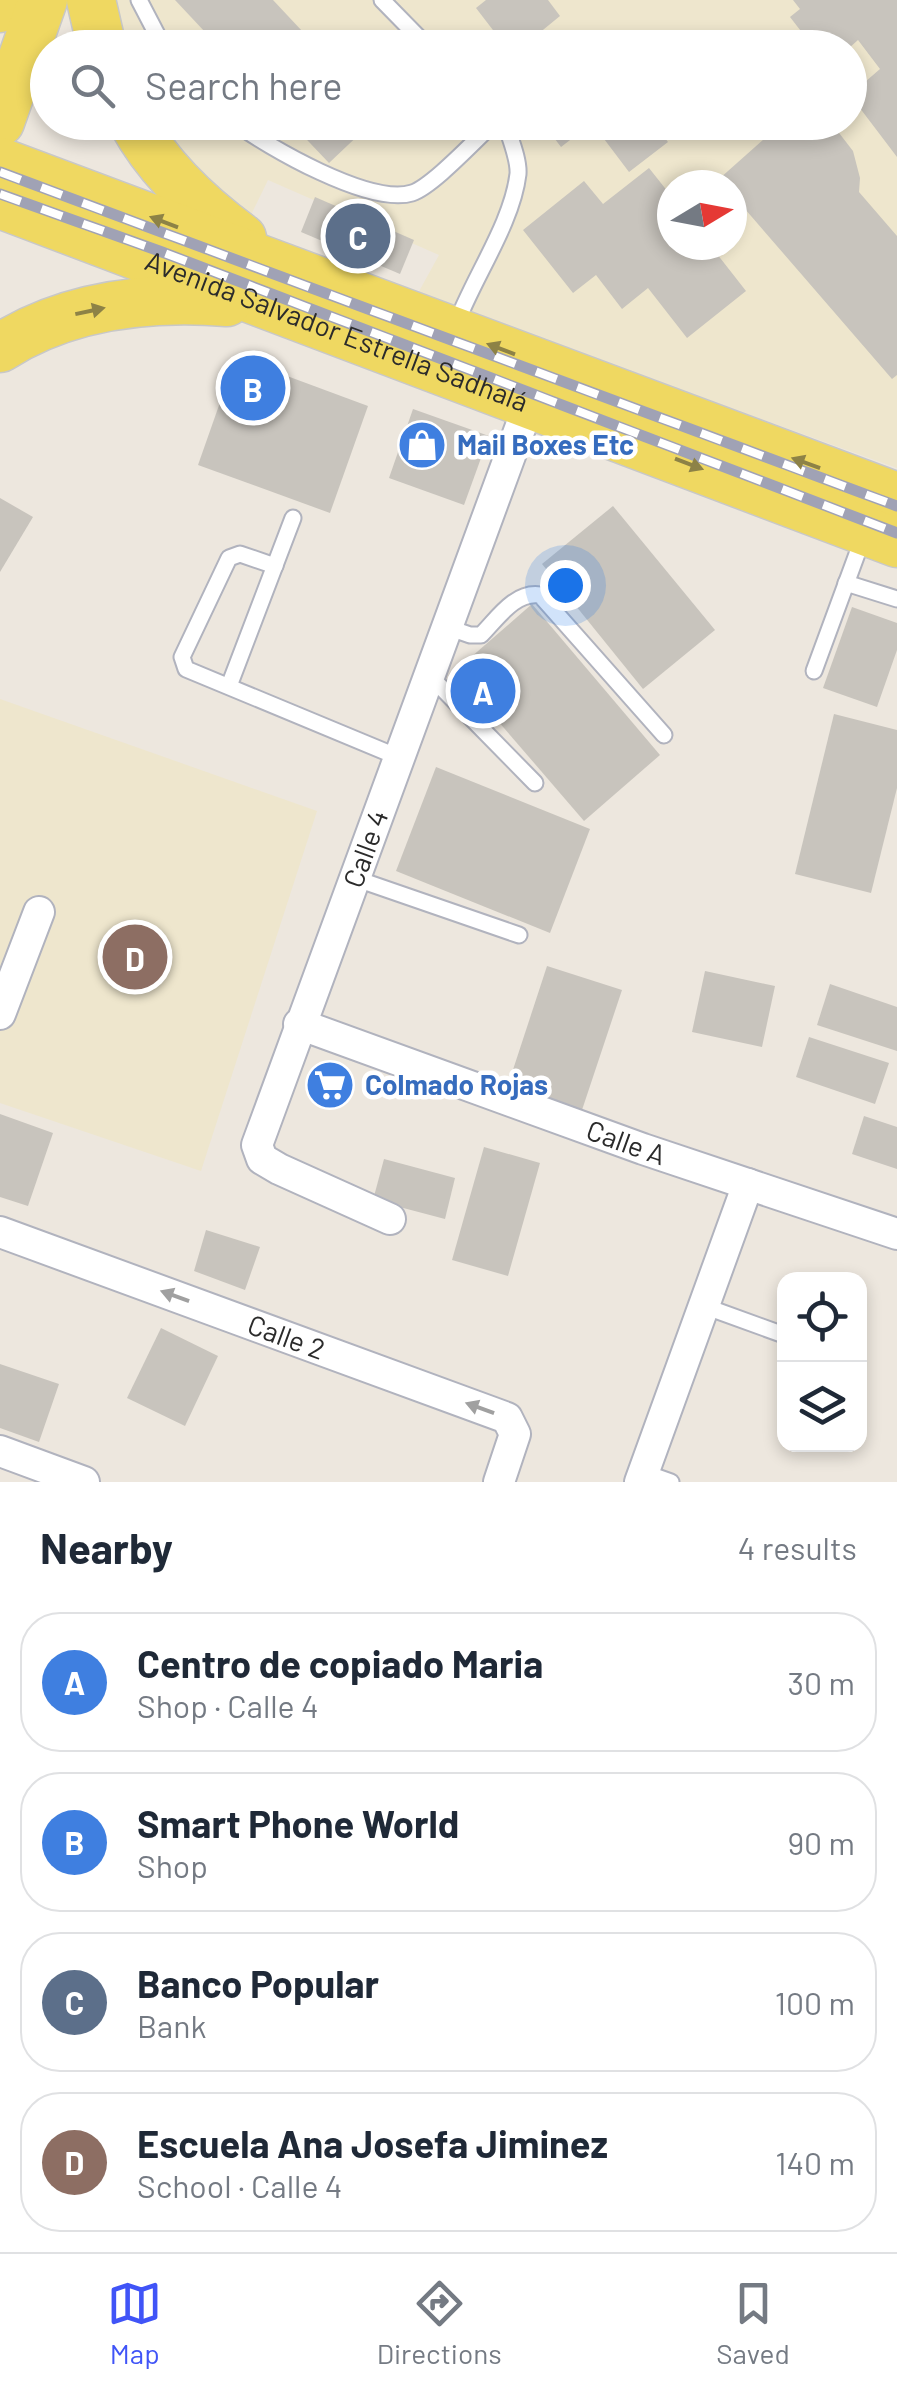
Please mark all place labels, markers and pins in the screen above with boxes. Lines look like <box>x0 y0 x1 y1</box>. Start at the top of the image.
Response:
pin: C <box>326 198 390 274</box>
pin: B <box>220 350 286 426</box>
shop icon: Mail Boxes Etc <box>396 419 448 471</box>
place label: Mail Boxes Etc <box>457 427 634 461</box>
pin: A <box>450 654 516 728</box>
pin: D <box>102 920 168 994</box>
supermarket icon: Colmado Rojas <box>304 1059 356 1111</box>
place label: Colmado Rojas <box>365 1067 548 1101</box>

